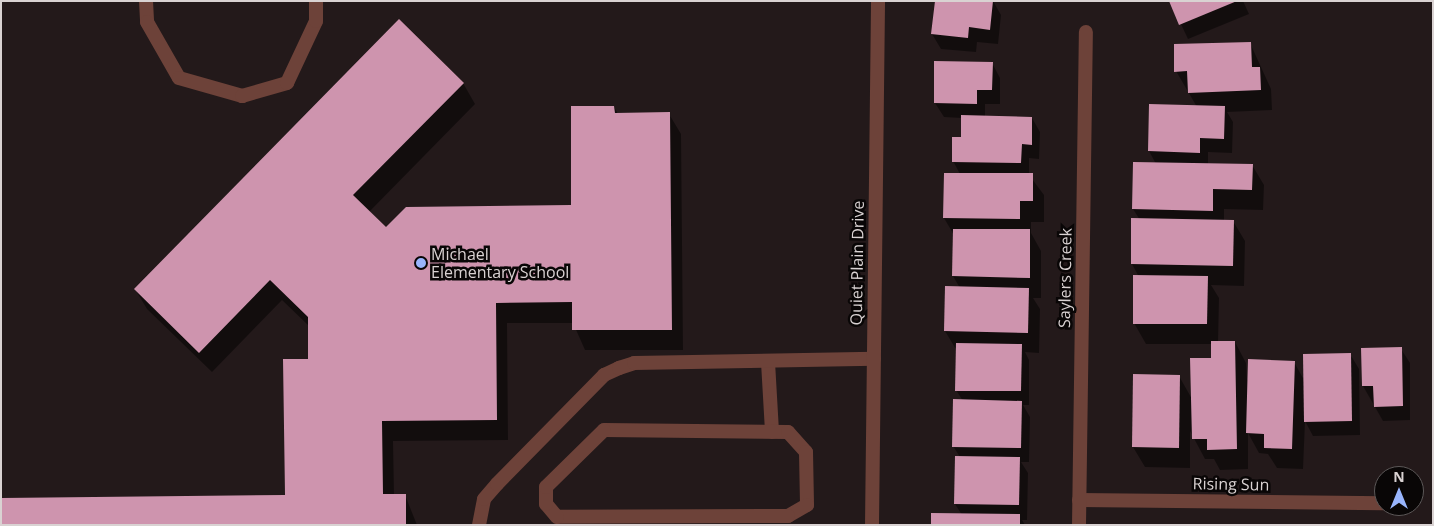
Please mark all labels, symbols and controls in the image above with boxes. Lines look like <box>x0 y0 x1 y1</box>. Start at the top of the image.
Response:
street label: Quiet Plain Drive <box>846 200 868 326</box>
street label: Saylers Creek <box>1055 228 1075 328</box>
place label: Michael Elementary School <box>431 244 569 282</box>
marker: Michael Elementary School <box>415 257 427 269</box>
north arrow <box>1374 466 1424 516</box>
text: N <box>1393 467 1405 486</box>
street label: Rising Sun <box>1193 474 1269 494</box>

